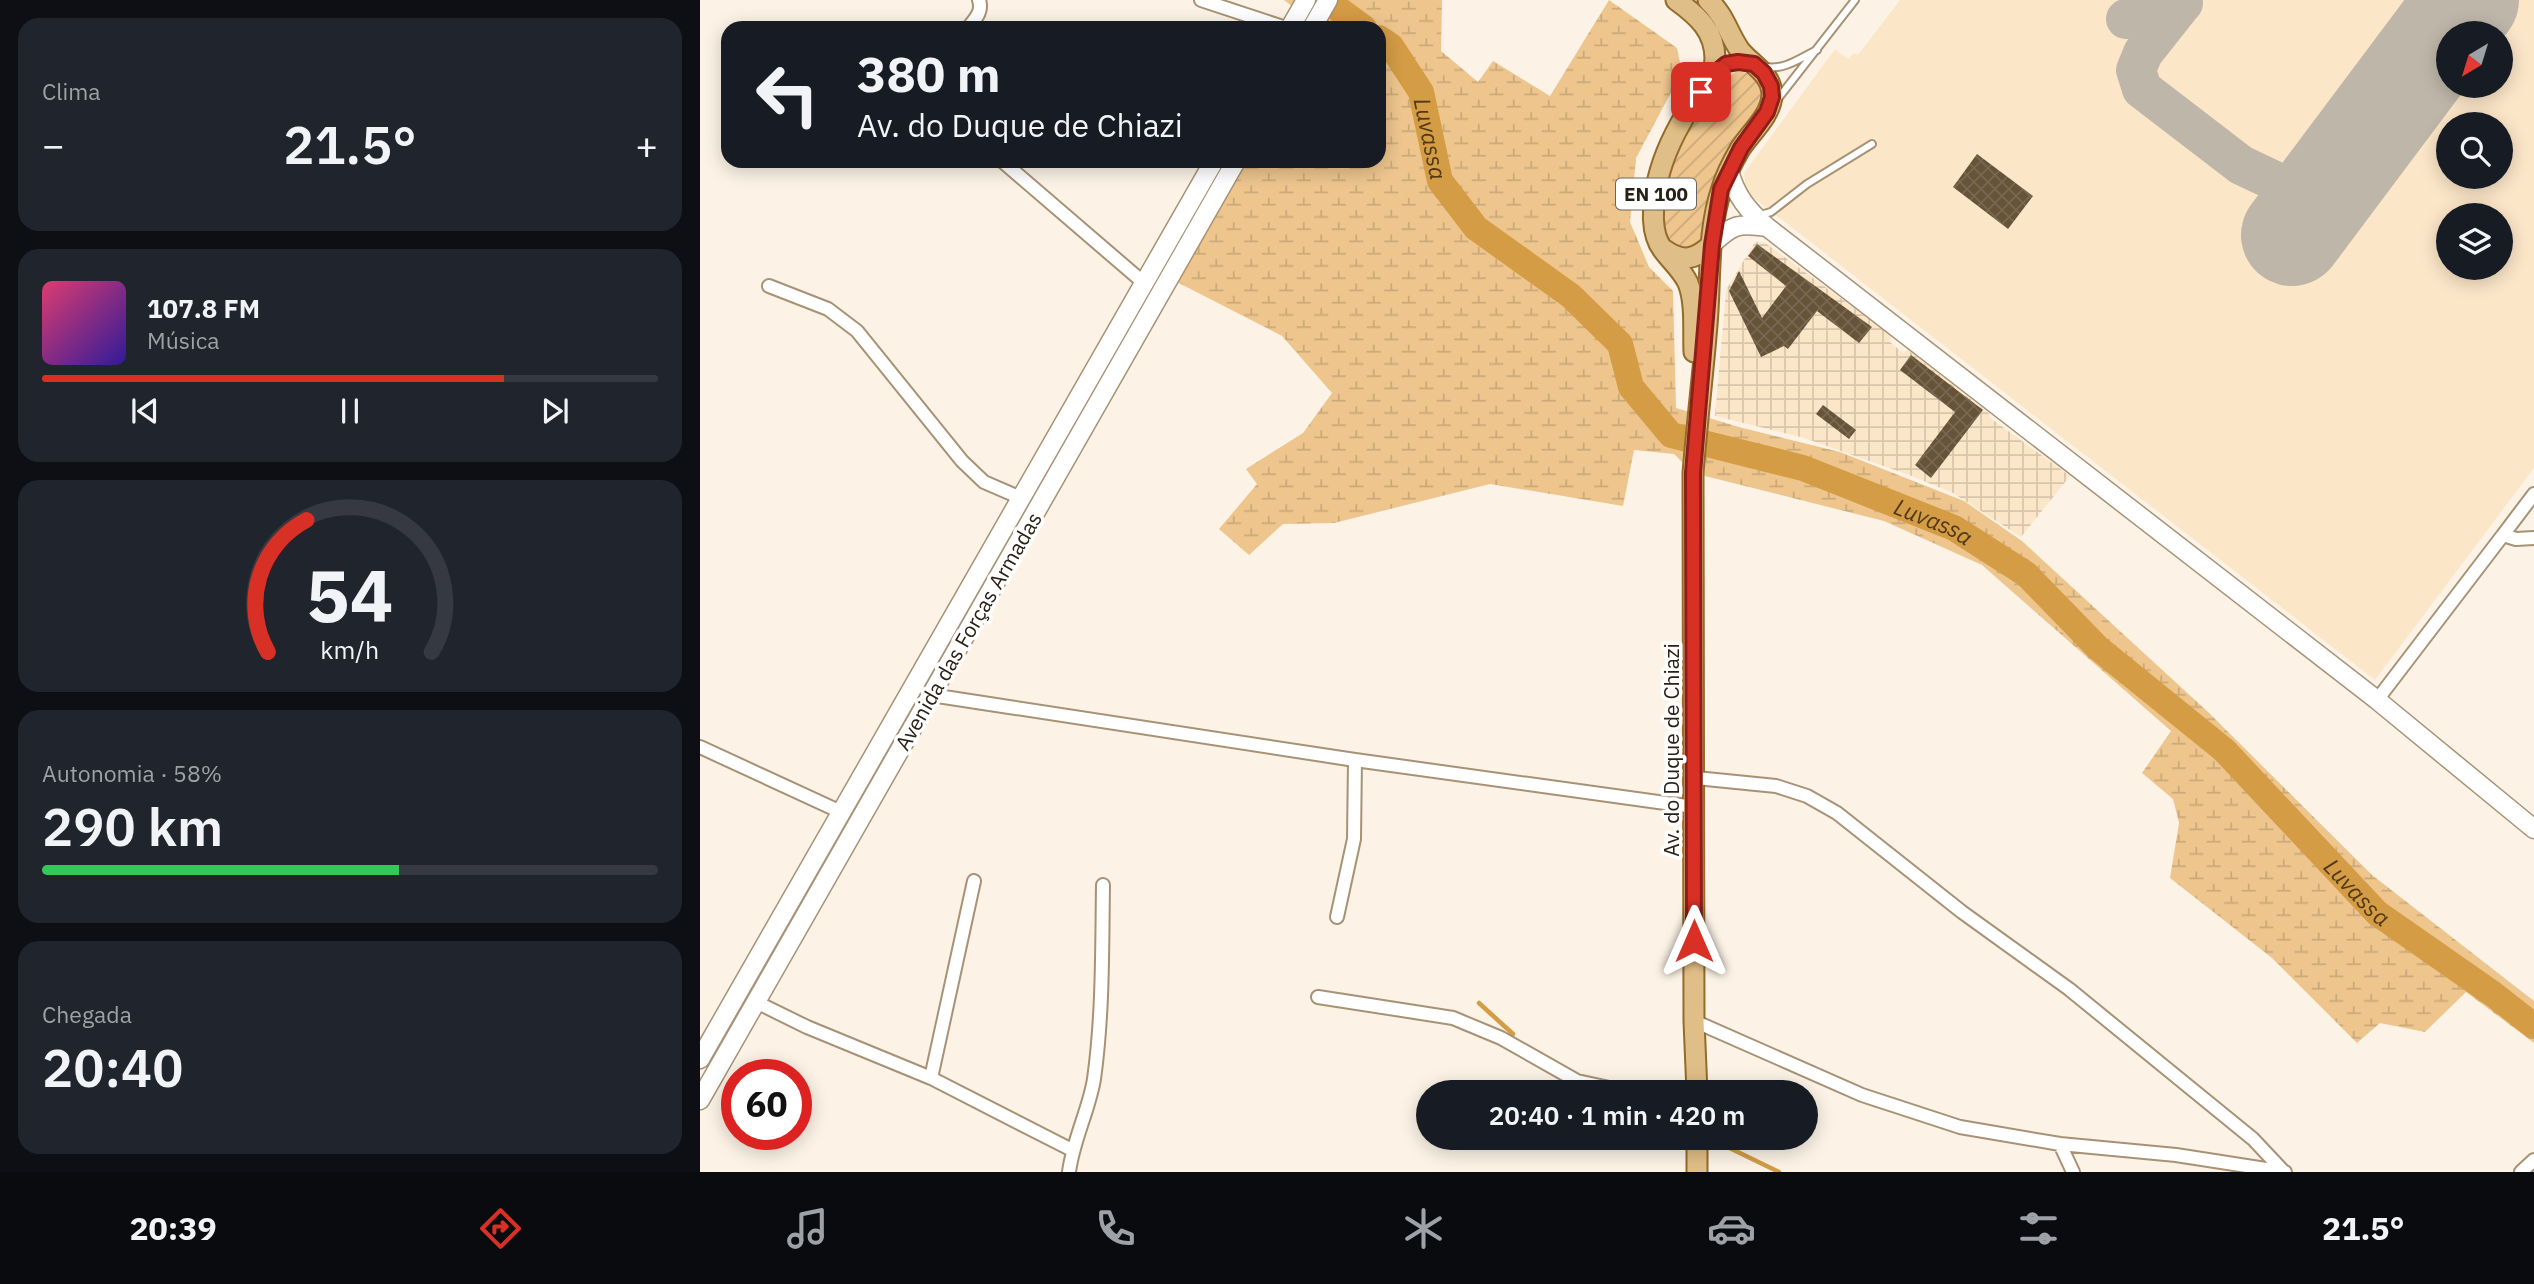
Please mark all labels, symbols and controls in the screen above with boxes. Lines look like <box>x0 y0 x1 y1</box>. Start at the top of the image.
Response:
north arrow <box>2436 21 2513 98</box>
map controls <box>2436 21 2513 280</box>
text: 380 m <box>857 42 1001 105</box>
icon: left <box>742 49 833 140</box>
pin <box>1671 62 1731 122</box>
icon: arrive <box>1682 73 1720 111</box>
text: Clima <box>42 76 101 106</box>
water label: Luvassa <box>1408 95 1454 182</box>
text: Av. do Duque de Chiazi <box>857 104 1183 146</box>
text: 21.5° <box>283 111 417 178</box>
button: search <box>2436 112 2513 189</box>
text: − <box>42 120 65 169</box>
text: + <box>635 120 658 169</box>
road number: EN 100 <box>1616 178 1696 210</box>
button: layers <box>2436 203 2513 280</box>
text: 107.8 FM <box>147 291 260 325</box>
text: Música <box>147 325 220 355</box>
icon: previous <box>126 392 164 430</box>
icon: pause <box>331 392 369 430</box>
icon: next <box>536 392 574 430</box>
water label: Luvassa <box>1890 491 1979 551</box>
street label: Avenida das Forças Armadas <box>888 507 1048 755</box>
text: 54 <box>306 547 394 642</box>
text: km/h <box>321 633 379 666</box>
street label: Av. do Duque de Chiazi <box>1657 643 1685 857</box>
text: Autonomia · 58% <box>42 758 222 788</box>
text: 290 km <box>42 793 223 860</box>
water label: Luvassa <box>2318 852 2396 933</box>
position arrow <box>1657 904 1731 978</box>
text: Chegada <box>42 999 132 1029</box>
text: 20:40 <box>42 1034 183 1101</box>
speed limit sign: 60 <box>721 1059 812 1150</box>
text: 20:40 · 1 min · 420 m <box>1489 1098 1745 1132</box>
icon: directions <box>476 1204 525 1253</box>
icon: music <box>783 1204 832 1253</box>
icon: phone <box>1091 1204 1140 1253</box>
icon: climate <box>1399 1204 1448 1253</box>
icon: car <box>1707 1204 1756 1253</box>
icon: filters <box>2014 1204 2063 1253</box>
text: 20:39 <box>129 1207 217 1249</box>
text: 21.5° <box>2322 1207 2405 1249</box>

